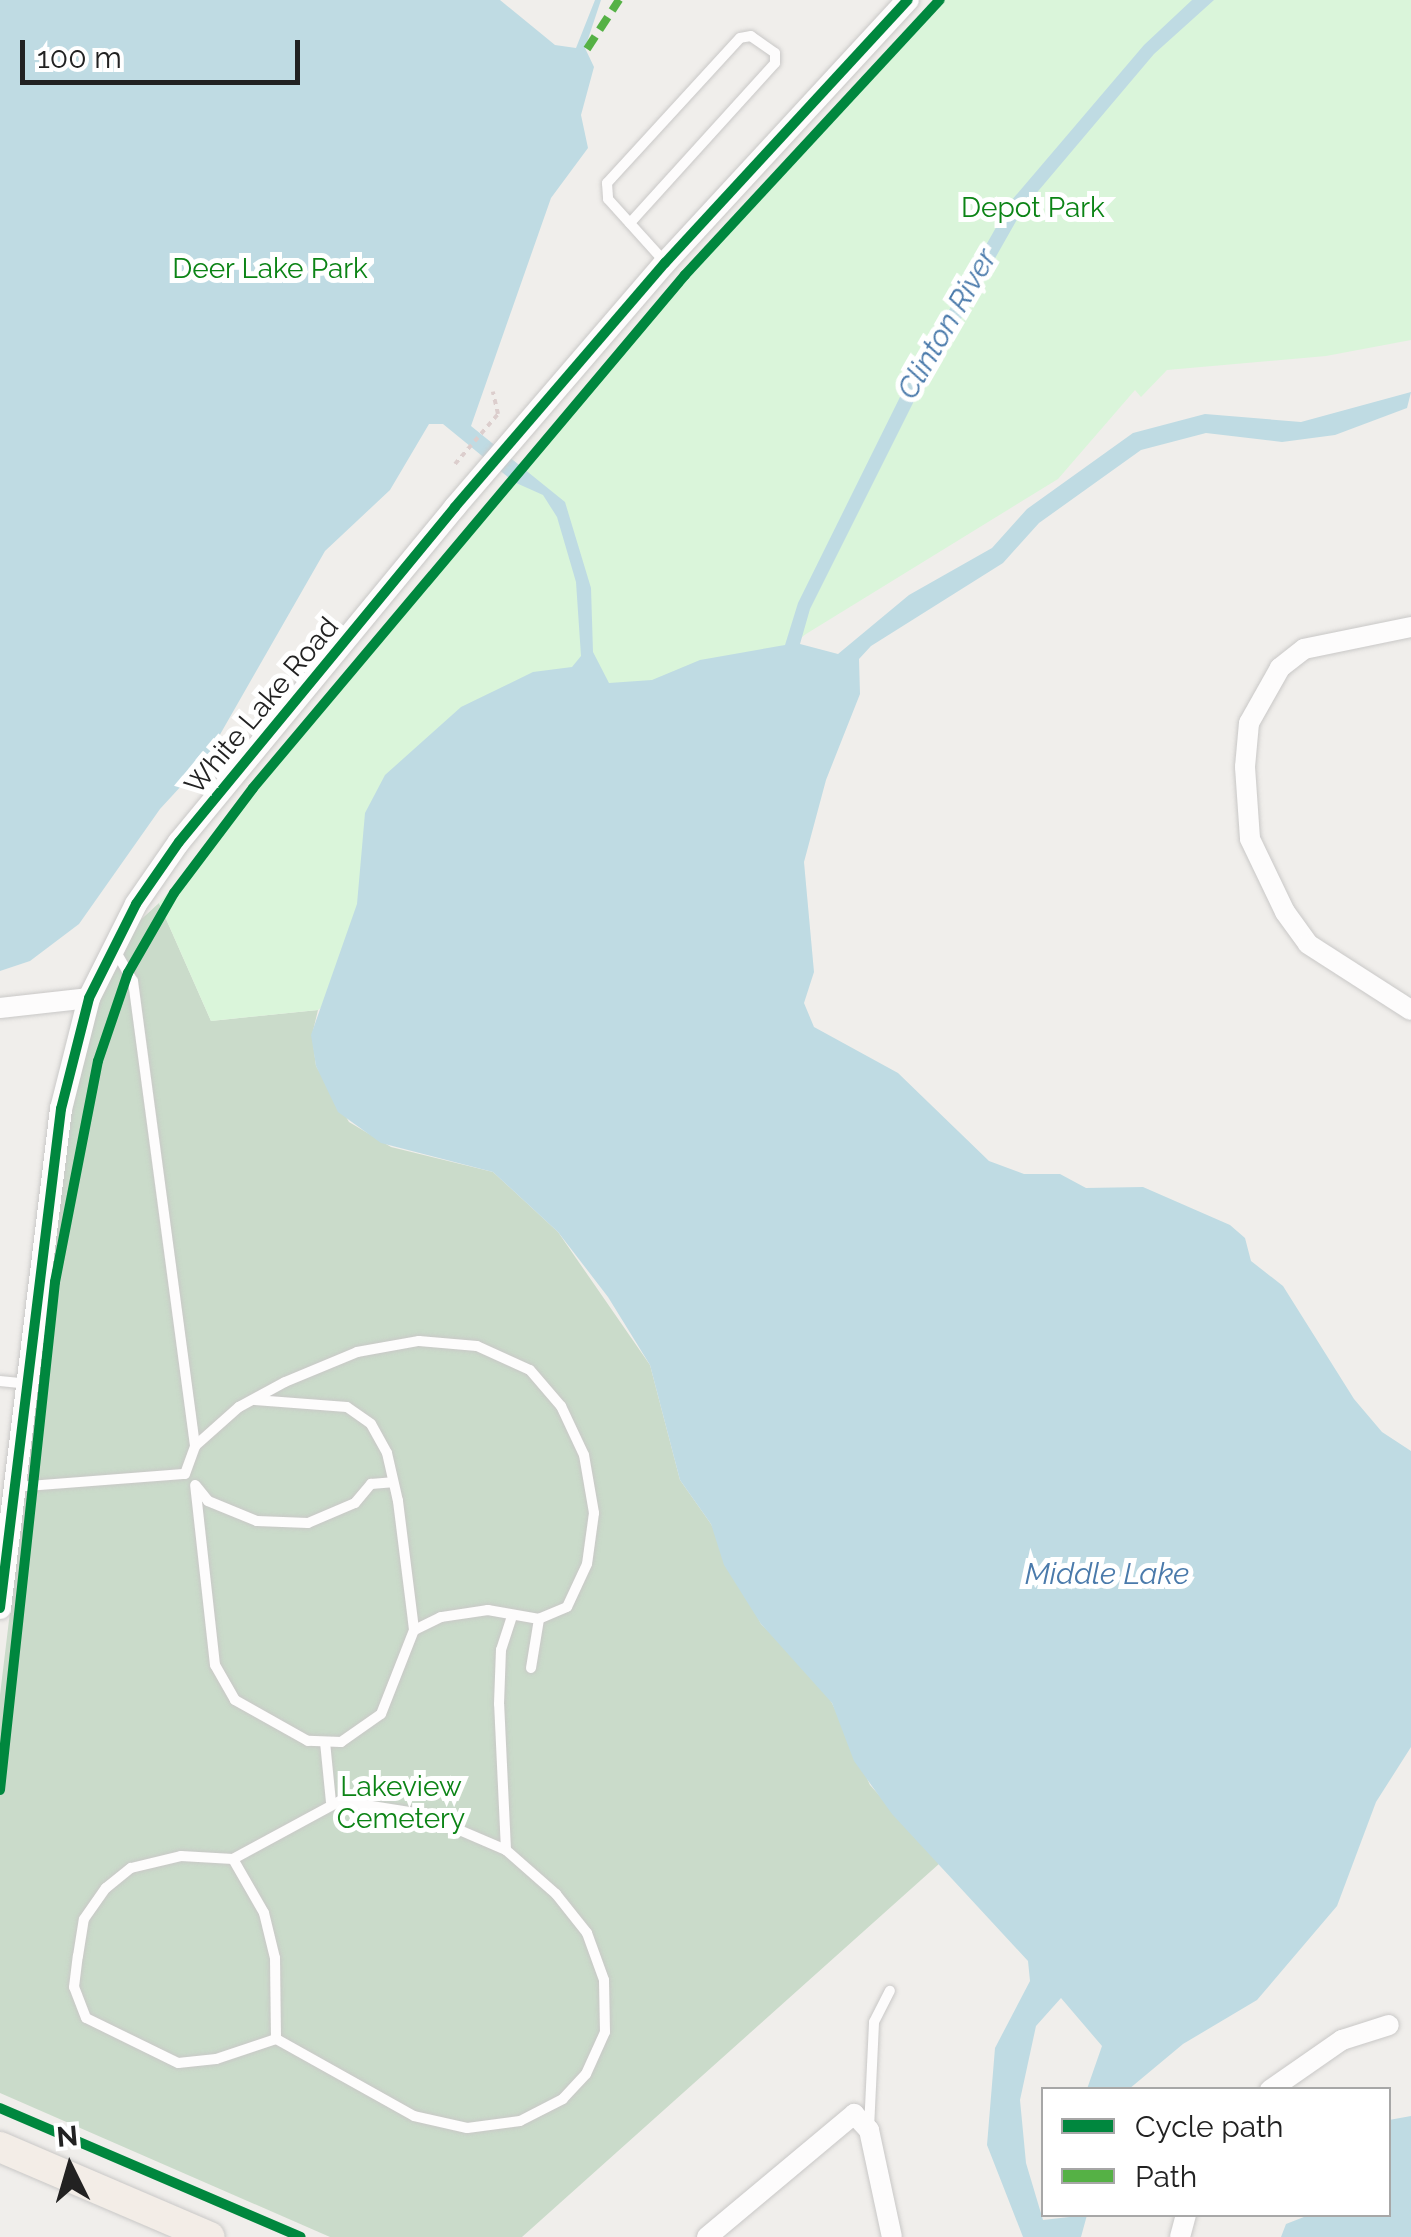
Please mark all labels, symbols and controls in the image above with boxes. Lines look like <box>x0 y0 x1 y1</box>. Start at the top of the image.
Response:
scale bar <box>25 20 305 82</box>
text: 100 m <box>37 40 122 75</box>
park label: Depot Park <box>961 191 1105 225</box>
water label: Clinton River <box>890 243 1004 405</box>
park label: Deer Lake Park <box>172 252 368 286</box>
street label: White Lake Road <box>178 611 346 801</box>
water label: Middle Lake <box>1025 1556 1189 1592</box>
park label: Lakeview Cemetery <box>337 1770 465 1836</box>
legend <box>1041 2087 1391 2217</box>
text: Cycle path <box>1135 2109 1283 2144</box>
north arrow <box>20 2117 120 2217</box>
text: N <box>55 2119 79 2154</box>
text: Path <box>1135 2159 1197 2194</box>

